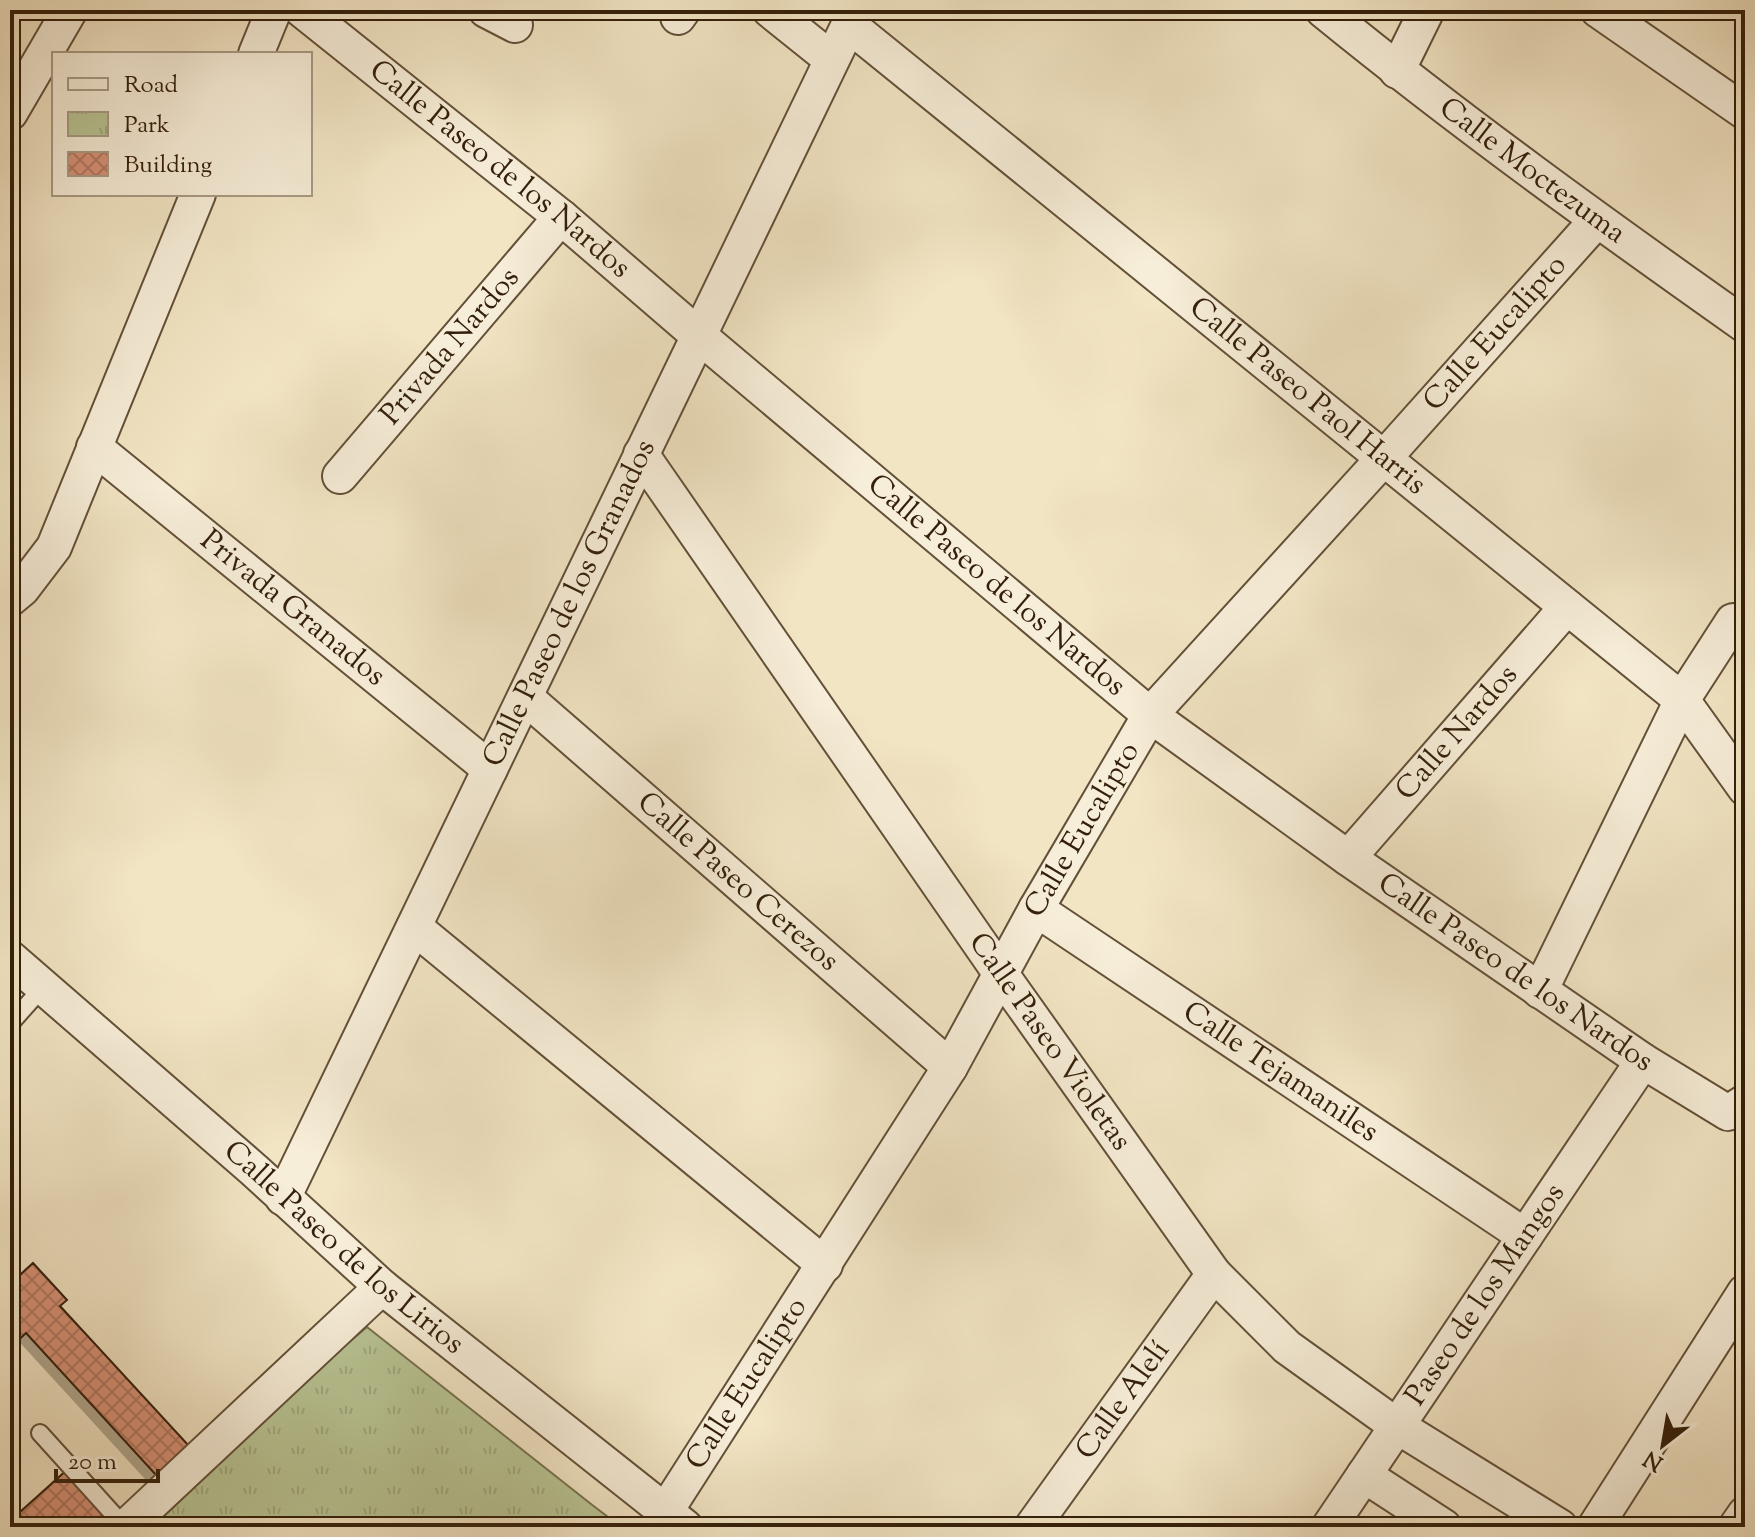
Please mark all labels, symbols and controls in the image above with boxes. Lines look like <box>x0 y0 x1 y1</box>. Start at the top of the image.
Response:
street label: Calle Paseo de los Nardos <box>359 50 640 289</box>
legend <box>52 52 312 196</box>
text: Road <box>124 69 178 103</box>
street label: Calle Moctezuma <box>1430 87 1635 255</box>
text: Park <box>124 109 170 143</box>
text: Building <box>124 149 213 183</box>
street label: Calle Eucalipto <box>1414 246 1577 421</box>
street label: Privada Nardos <box>370 258 530 435</box>
street label: Calle Paseo Paol Harris <box>1180 287 1435 506</box>
street label: Calle Paseo de los Granados <box>472 433 667 774</box>
street label: Calle Paseo de los Nardos <box>857 464 1135 707</box>
street label: Privada Granados <box>191 520 395 697</box>
street label: Calle Nardos <box>1386 656 1528 810</box>
street label: Calle Eucalipto <box>1014 734 1151 926</box>
street label: Calle Paseo Cerezos <box>627 782 848 982</box>
street label: Calle Paseo de los Nardos <box>1368 863 1661 1084</box>
street label: Calle Paseo Violetas <box>957 924 1142 1160</box>
street label: Calle Tejamaniles <box>1174 991 1387 1154</box>
street label: Calle Paseo de los Lirios <box>214 1131 473 1365</box>
street label: Paseo de los Mangos <box>1395 1175 1576 1415</box>
street label: Calle Eucalipto <box>676 1289 818 1479</box>
street label: Calle Alelí <box>1065 1332 1181 1469</box>
north arrow <box>1623 1405 1703 1485</box>
scale bar <box>56 1433 158 1483</box>
text: N <box>1638 1441 1670 1478</box>
text: 20 m <box>68 1446 117 1480</box>

